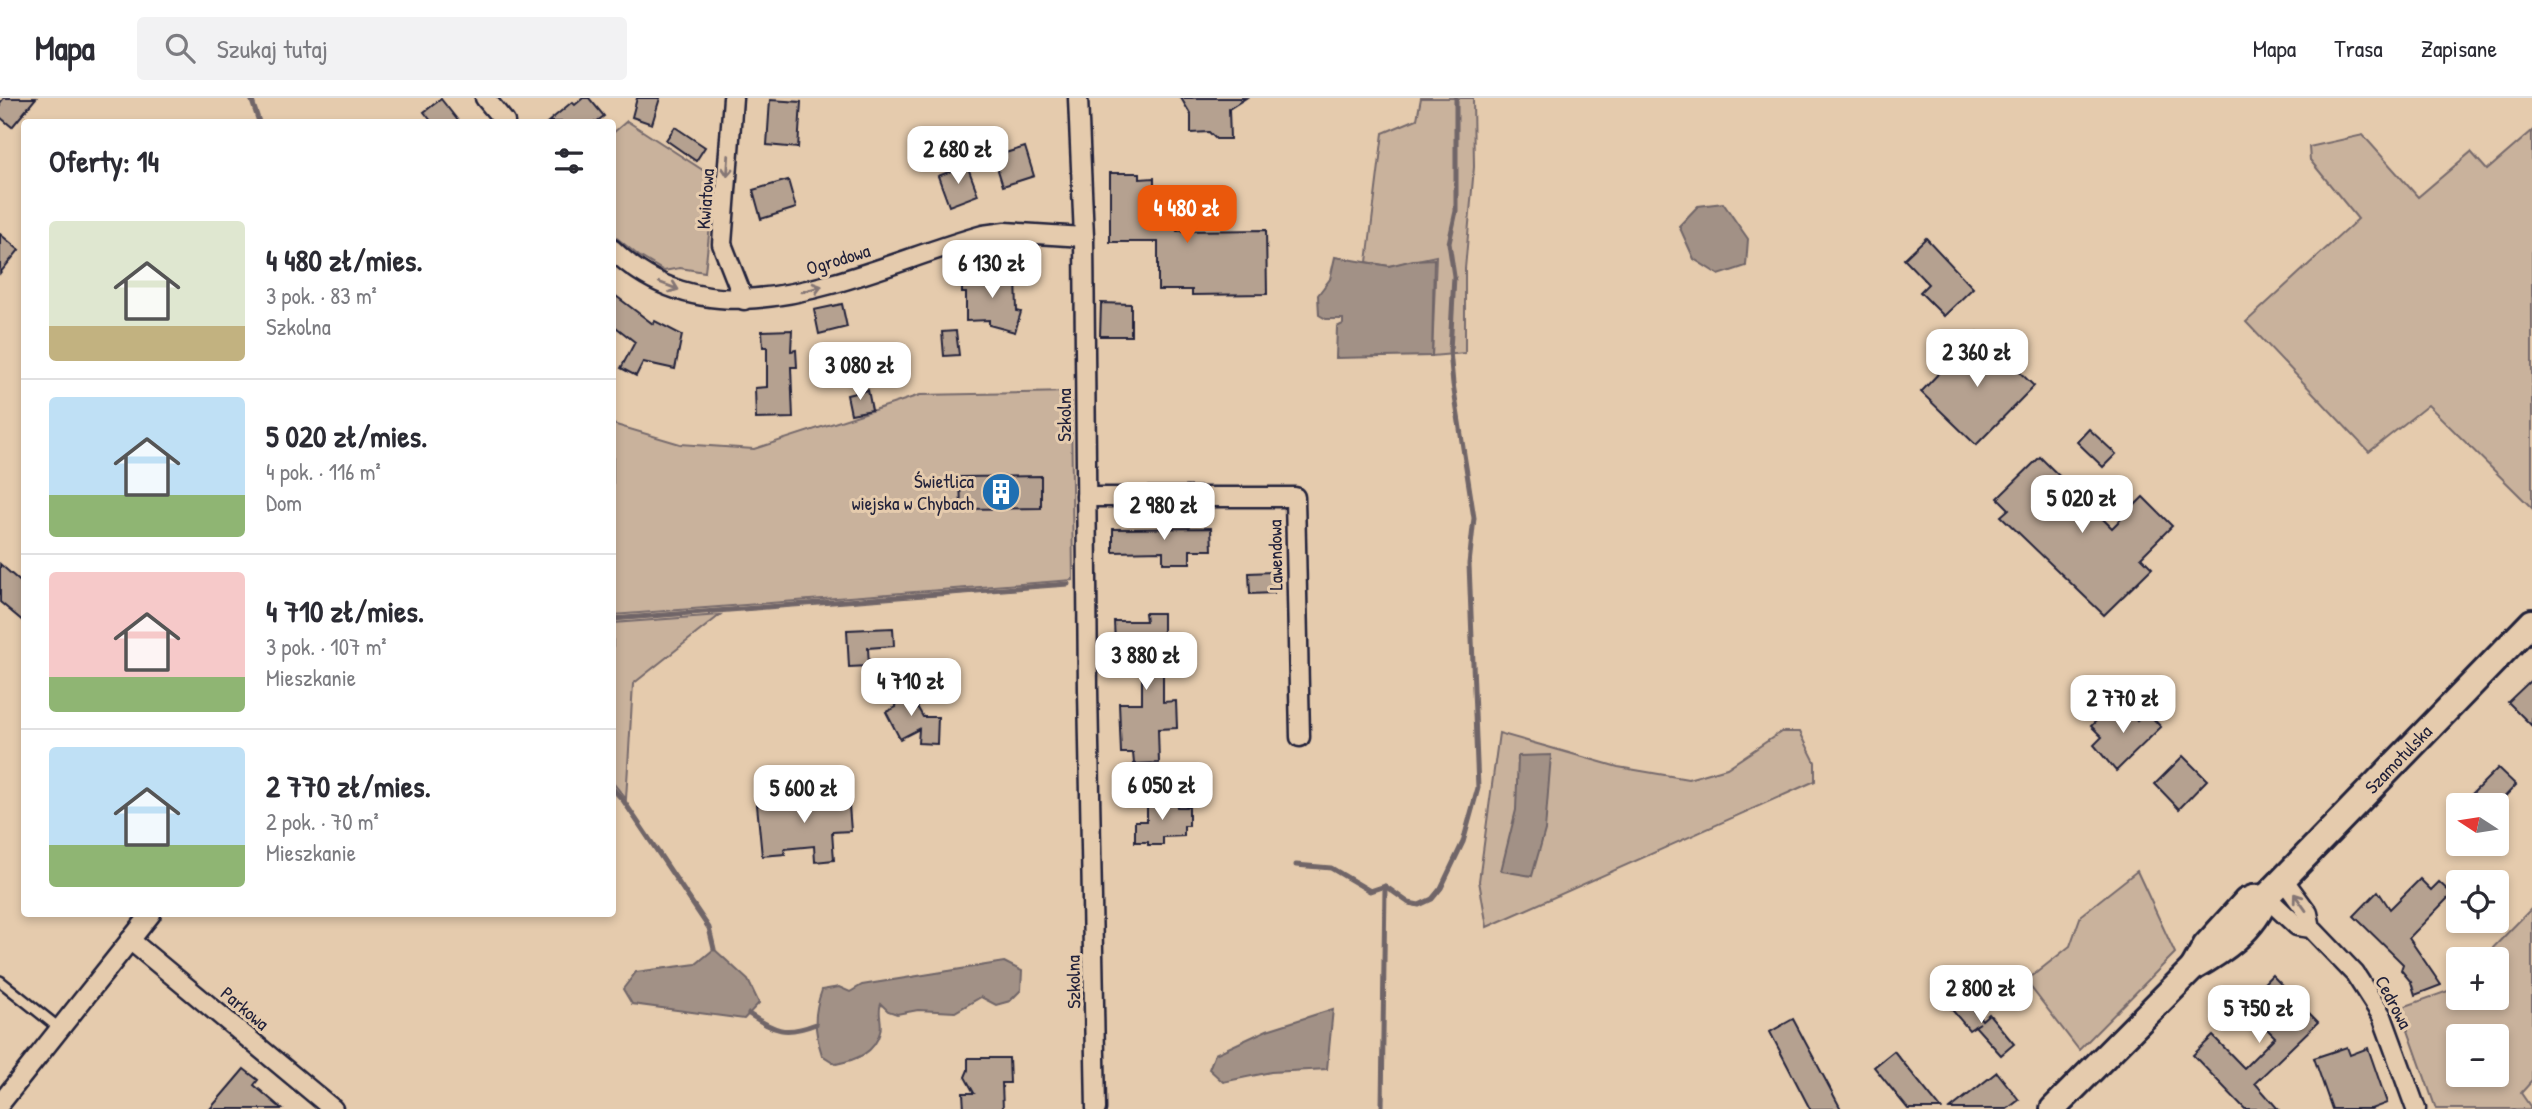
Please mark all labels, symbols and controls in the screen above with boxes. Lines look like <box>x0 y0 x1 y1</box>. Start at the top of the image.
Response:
search box <box>137 17 627 80</box>
text: Mapa <box>35 26 95 70</box>
icon: search <box>161 29 199 67</box>
text: Szukaj tutaj <box>217 31 328 66</box>
text: Mapa <box>2253 32 2296 64</box>
text: Trasa <box>2334 32 2383 64</box>
text: Zapisane <box>2421 32 2497 64</box>
pin: 2 680 zł <box>886 126 1030 186</box>
text: 2 680 zł <box>923 133 993 164</box>
text: Oferty: 14 <box>49 141 159 181</box>
icon: filters <box>550 142 588 180</box>
one-way arrow <box>721 154 734 177</box>
street label: Kwiatowa <box>690 167 720 230</box>
pin: 4 480 zł <box>1115 186 1259 245</box>
text: 4 480 zł <box>1154 192 1220 223</box>
street label: Ogrodowa <box>803 237 874 281</box>
text: 4 480 zł/mies. <box>266 240 423 280</box>
pin: 6 130 zł <box>920 240 1064 300</box>
text: 6 130 zł <box>958 247 1026 278</box>
icon: home <box>105 249 189 333</box>
text: 3 pok. · 83 m² <box>266 280 377 311</box>
one-way arrow <box>658 281 680 293</box>
one-way arrow <box>800 282 822 295</box>
text: Szkolna <box>266 311 331 342</box>
pin: 2 360 zł <box>1905 330 2049 389</box>
text: 2 360 zł <box>1942 336 2012 367</box>
pin: 3 080 zł <box>788 342 932 402</box>
text: 3 080 zł <box>825 349 895 380</box>
street label: Szkolna <box>1051 388 1077 442</box>
text: 5 020 zł/mies. <box>266 416 427 456</box>
icon: home <box>105 425 189 509</box>
text: 4 pok. · 116 m² <box>266 456 381 487</box>
place label: Świetlica wiejska w Chybach <box>852 468 975 516</box>
building icon: Świetlica wiejska w Chybach <box>980 471 1022 513</box>
pin: 5 020 zł <box>2010 476 2154 535</box>
pin: 2 980 zł <box>1092 482 1236 542</box>
text: 5 020 zł <box>2047 482 2117 513</box>
text: Dom <box>266 487 302 518</box>
text: 2 980 zł <box>1130 489 1198 520</box>
street label: Lawendowa <box>1261 519 1289 591</box>
text: 4 710 zł/mies. <box>266 591 424 631</box>
icon: home <box>105 600 189 684</box>
text: 3 pok. · 107 m² <box>266 631 387 662</box>
pin: 3 880 zł <box>1074 632 1218 692</box>
text: 3 880 zł <box>1111 639 1181 670</box>
pin: 4 710 zł <box>839 658 983 718</box>
text: Mieszkanie <box>266 662 356 693</box>
text: 4 710 zł <box>877 665 945 696</box>
pin: 2 770 zł <box>2051 676 2195 735</box>
text: 2 770 zł <box>2086 682 2160 713</box>
street label: Szamotulska <box>2359 718 2438 799</box>
pin: 6 050 zł <box>1090 762 1234 822</box>
text: 2 770 zł/mies. <box>266 766 431 806</box>
pin: 5 600 zł <box>732 766 876 825</box>
text: 6 050 zł <box>1128 769 1196 800</box>
text: 5 600 zł <box>770 772 838 803</box>
icon: home <box>105 775 189 859</box>
north arrow <box>2446 793 2510 856</box>
map controls <box>2446 793 2509 1087</box>
text: 2 pok. · 70 m² <box>266 806 379 837</box>
text: Mieszkanie <box>266 837 356 868</box>
button: locate <box>2446 870 2509 933</box>
one-way arrow <box>2293 893 2308 912</box>
button: + <box>2446 947 2509 1010</box>
street label: Szkolna <box>1060 954 1086 1009</box>
pin: 2 800 zł <box>1909 965 2053 1025</box>
street label: Cedrowa <box>2369 971 2419 1034</box>
text: 2 800 zł <box>1946 972 2016 1003</box>
street label: Parkowa <box>215 980 275 1036</box>
pin: 5 750 zł <box>2187 986 2331 1045</box>
text: 5 750 zł <box>2224 992 2294 1023</box>
button: − <box>2446 1024 2509 1087</box>

